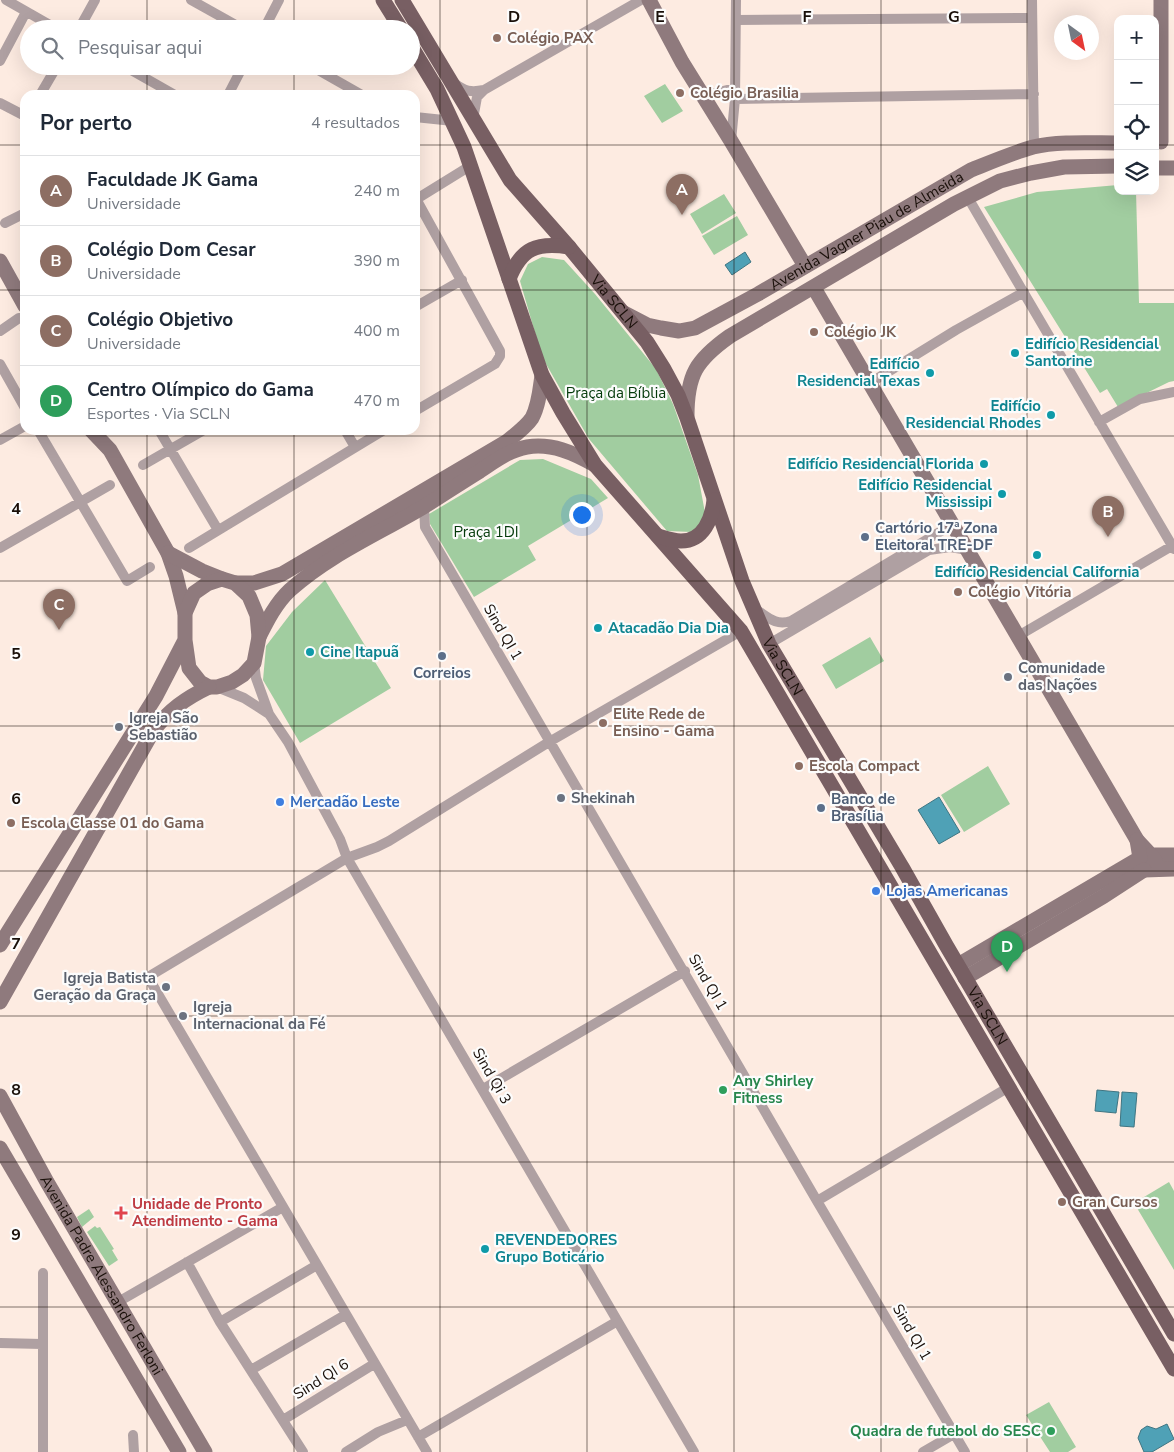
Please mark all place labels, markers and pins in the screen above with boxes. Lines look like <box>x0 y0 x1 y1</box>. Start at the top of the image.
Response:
place label: Colégio PAX <box>507 28 594 48</box>
marker: Colégio PAX <box>491 32 503 44</box>
place label: Colégio Brasilia <box>690 83 799 103</box>
marker: Colégio Brasilia <box>674 87 686 99</box>
pin: A <box>666 174 698 215</box>
place label: Colégio JK <box>824 322 897 342</box>
marker: Colégio JK <box>808 326 820 338</box>
place label: Edifício Residencial Santorine <box>1025 334 1159 371</box>
marker: Edifício Residencial Santorine <box>1009 347 1021 359</box>
place label: Edifício Residencial Texas <box>797 354 920 391</box>
marker: Edifício Residencial Texas <box>924 367 936 379</box>
place label: Edifício Residencial Rhodes <box>906 396 1041 433</box>
marker: Edifício Residencial Rhodes <box>1045 409 1057 421</box>
place label: Edifício Residencial Florida <box>787 454 974 474</box>
marker: Edifício Residencial Florida <box>978 458 990 470</box>
place label: Edifício Residencial Mississipi <box>858 475 992 512</box>
marker: Edifício Residencial Mississipi <box>996 488 1008 500</box>
pin: B <box>1092 496 1124 537</box>
place label: Cartório 17ª Zona Eleitoral TRE-DF <box>875 518 998 555</box>
marker: Cartório 17ª Zona Eleitoral TRE-DF <box>859 531 871 543</box>
marker: Edifício Residencial California <box>1031 549 1043 561</box>
place label: Edifício Residencial California <box>934 562 1140 582</box>
place label: Colégio Vitória <box>968 582 1071 602</box>
marker: Colégio Vitória <box>952 586 964 598</box>
pin: C <box>43 589 75 630</box>
place label: Atacadão Dia Dia <box>608 618 729 638</box>
marker: Atacadão Dia Dia <box>592 622 604 634</box>
place label: Cine Itapuã <box>320 642 399 662</box>
marker: Cine Itapuã <box>304 646 316 658</box>
marker: Correios <box>436 650 448 662</box>
place label: Comunidade das Nações <box>1018 658 1105 695</box>
place label: Correios <box>413 663 471 683</box>
marker: Comunidade das Nações <box>1002 671 1014 683</box>
place label: Elite Rede de Ensino - Gama <box>613 704 715 741</box>
place label: Igreja São Sebastião <box>129 708 199 745</box>
marker: Elite Rede de Ensino - Gama <box>597 717 609 729</box>
marker: Igreja São Sebastião <box>113 721 125 733</box>
place label: Escola Compact <box>809 756 920 776</box>
marker: Escola Compact <box>793 760 805 772</box>
place label: Shekinah <box>571 788 635 808</box>
place label: Banco de Brasília <box>831 789 895 826</box>
place label: Mercadão Leste <box>290 792 400 812</box>
marker: Shekinah <box>555 792 567 804</box>
marker: Mercadão Leste <box>274 796 286 808</box>
marker: Banco de Brasília <box>815 802 827 814</box>
place label: Escola Classe 01 do Gama <box>21 813 204 833</box>
marker: Escola Classe 01 do Gama <box>5 817 17 829</box>
place label: Lojas Americanas <box>886 881 1008 901</box>
marker: Lojas Americanas <box>870 885 882 897</box>
pin: D <box>991 931 1023 972</box>
place label: Igreja Batista Geração da Graça <box>33 968 156 1005</box>
marker: Igreja Batista Geração da Graça <box>160 981 172 993</box>
place label: Igreja Internacional da Fé <box>193 997 326 1034</box>
marker: Igreja Internacional da Fé <box>177 1010 189 1022</box>
place label: Any Shirley Fitness <box>733 1071 813 1108</box>
marker: Any Shirley Fitness <box>717 1084 729 1096</box>
place label: Gran Cursos <box>1072 1192 1158 1212</box>
place label: Unidade de Pronto Atendimento - Gama <box>132 1194 278 1231</box>
marker: Gran Cursos <box>1056 1196 1068 1208</box>
marker: Unidade de Pronto Atendimento - Gama <box>114 1206 128 1220</box>
place label: REVENDEDORES Grupo Boticário <box>495 1230 617 1267</box>
marker: REVENDEDORES Grupo Boticário <box>479 1243 491 1255</box>
place label: Quadra de futebol do SESC <box>850 1421 1041 1441</box>
marker: Quadra de futebol do SESC <box>1045 1425 1057 1437</box>

